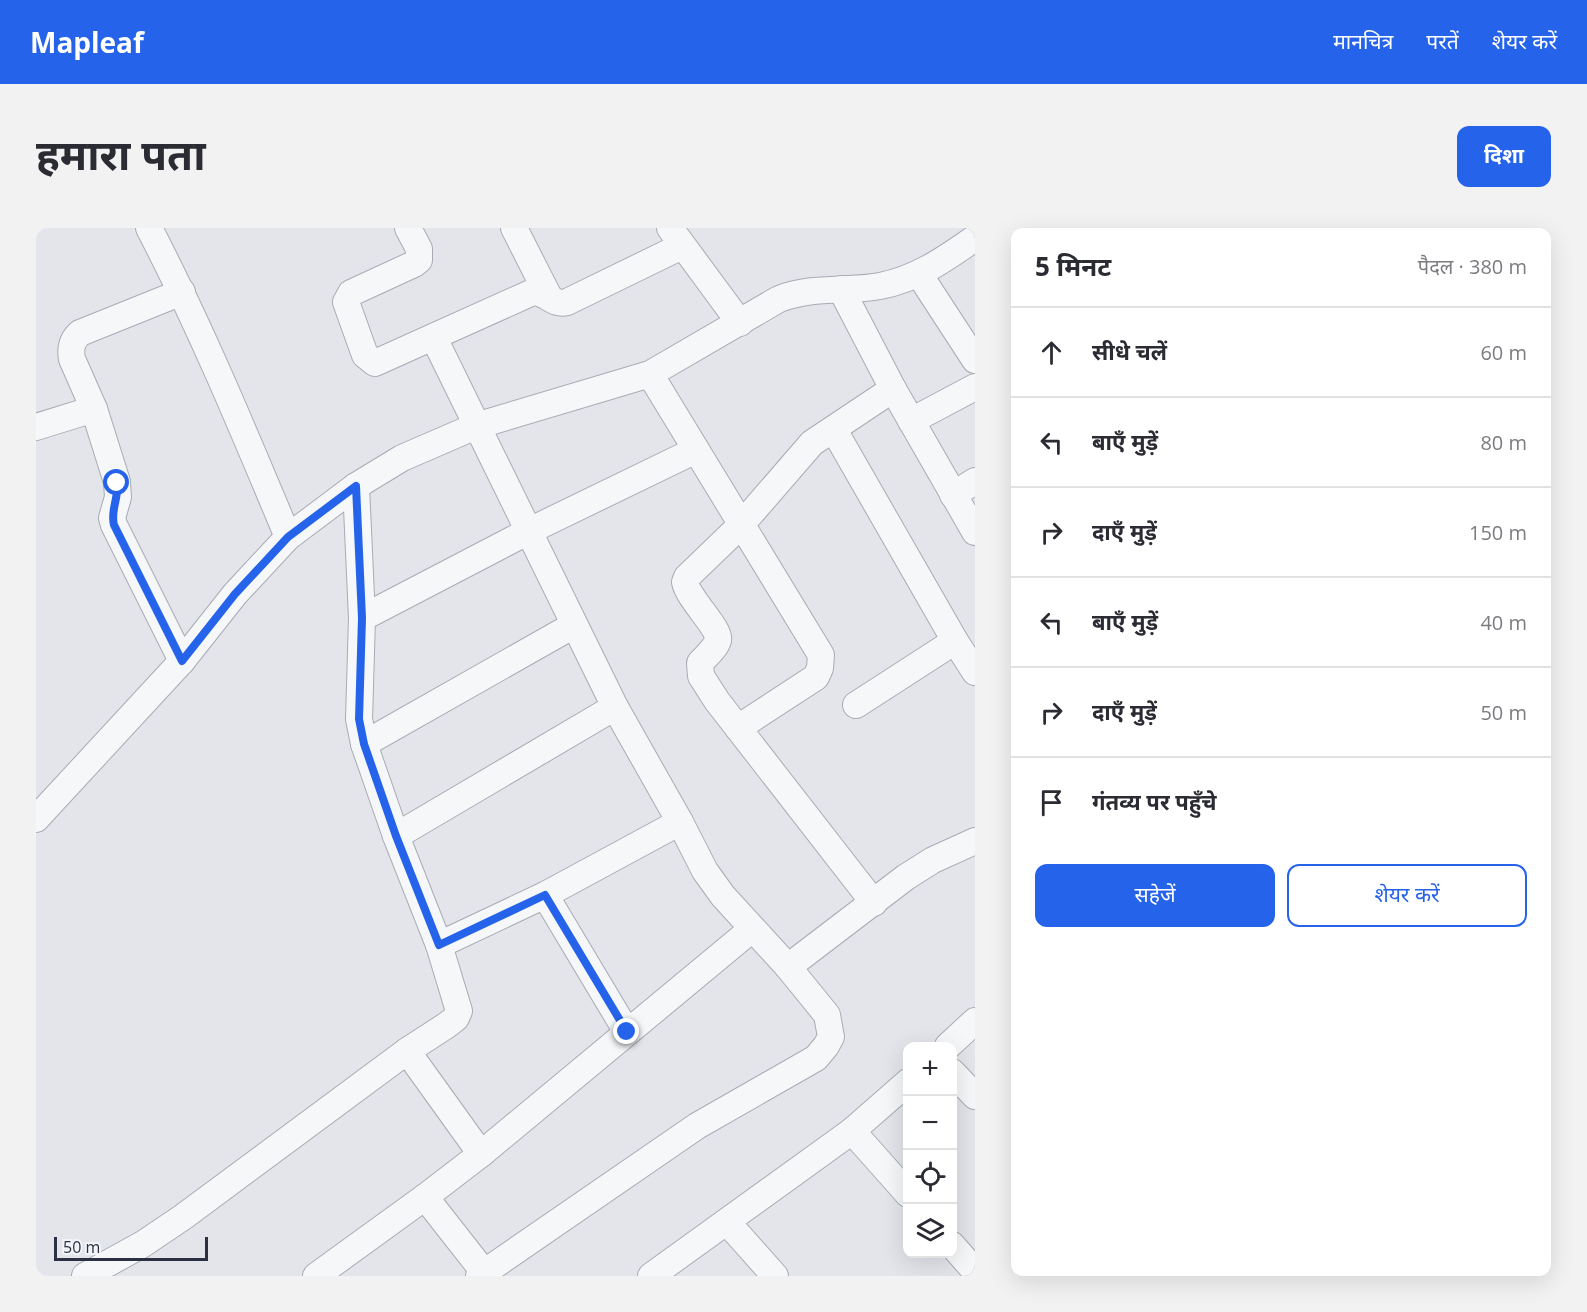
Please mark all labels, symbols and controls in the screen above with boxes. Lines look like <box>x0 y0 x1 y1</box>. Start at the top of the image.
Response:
text: Mapleaf <box>30 23 144 61</box>
text: मानचित्र <box>1333 27 1393 55</box>
text: परतें <box>1426 27 1459 55</box>
text: शेयर करें <box>1492 27 1557 55</box>
text: हमारा पता <box>36 125 206 182</box>
button: दिशा <box>1457 126 1551 187</box>
text: 5 मिनट <box>1035 248 1111 284</box>
text: पैदल · 380 m <box>1418 253 1527 280</box>
icon: ahead <box>1035 336 1068 369</box>
text: सीधे चलें <box>1092 336 1167 366</box>
text: 60 m <box>1480 339 1527 366</box>
icon: left <box>1035 426 1068 459</box>
text: बाएँ मुड़ें <box>1092 426 1158 456</box>
text: 80 m <box>1480 429 1527 456</box>
route start <box>103 469 129 495</box>
icon: right <box>1035 516 1068 549</box>
text: दाएँ मुड़ें <box>1092 516 1157 546</box>
text: 150 m <box>1469 519 1527 546</box>
icon: left <box>1035 606 1068 639</box>
text: बाएँ मुड़ें <box>1092 606 1158 636</box>
text: 40 m <box>1480 609 1527 636</box>
icon: right <box>1035 696 1068 729</box>
text: दाएँ मुड़ें <box>1092 696 1157 726</box>
text: 50 m <box>1480 699 1527 726</box>
icon: arrive <box>1035 786 1068 819</box>
text: गंतव्य पर पहुँचे <box>1092 786 1217 816</box>
button: सहेजें <box>1035 864 1275 927</box>
button: शेयर करें <box>1287 864 1527 927</box>
route end <box>613 1018 639 1044</box>
map controls <box>903 1042 957 1258</box>
button: + <box>903 1042 957 1096</box>
button: − <box>903 1096 957 1150</box>
button: locate <box>903 1150 957 1204</box>
button: layers <box>903 1204 957 1258</box>
scale bar <box>54 1234 208 1262</box>
text: 50 m <box>63 1236 100 1258</box>

